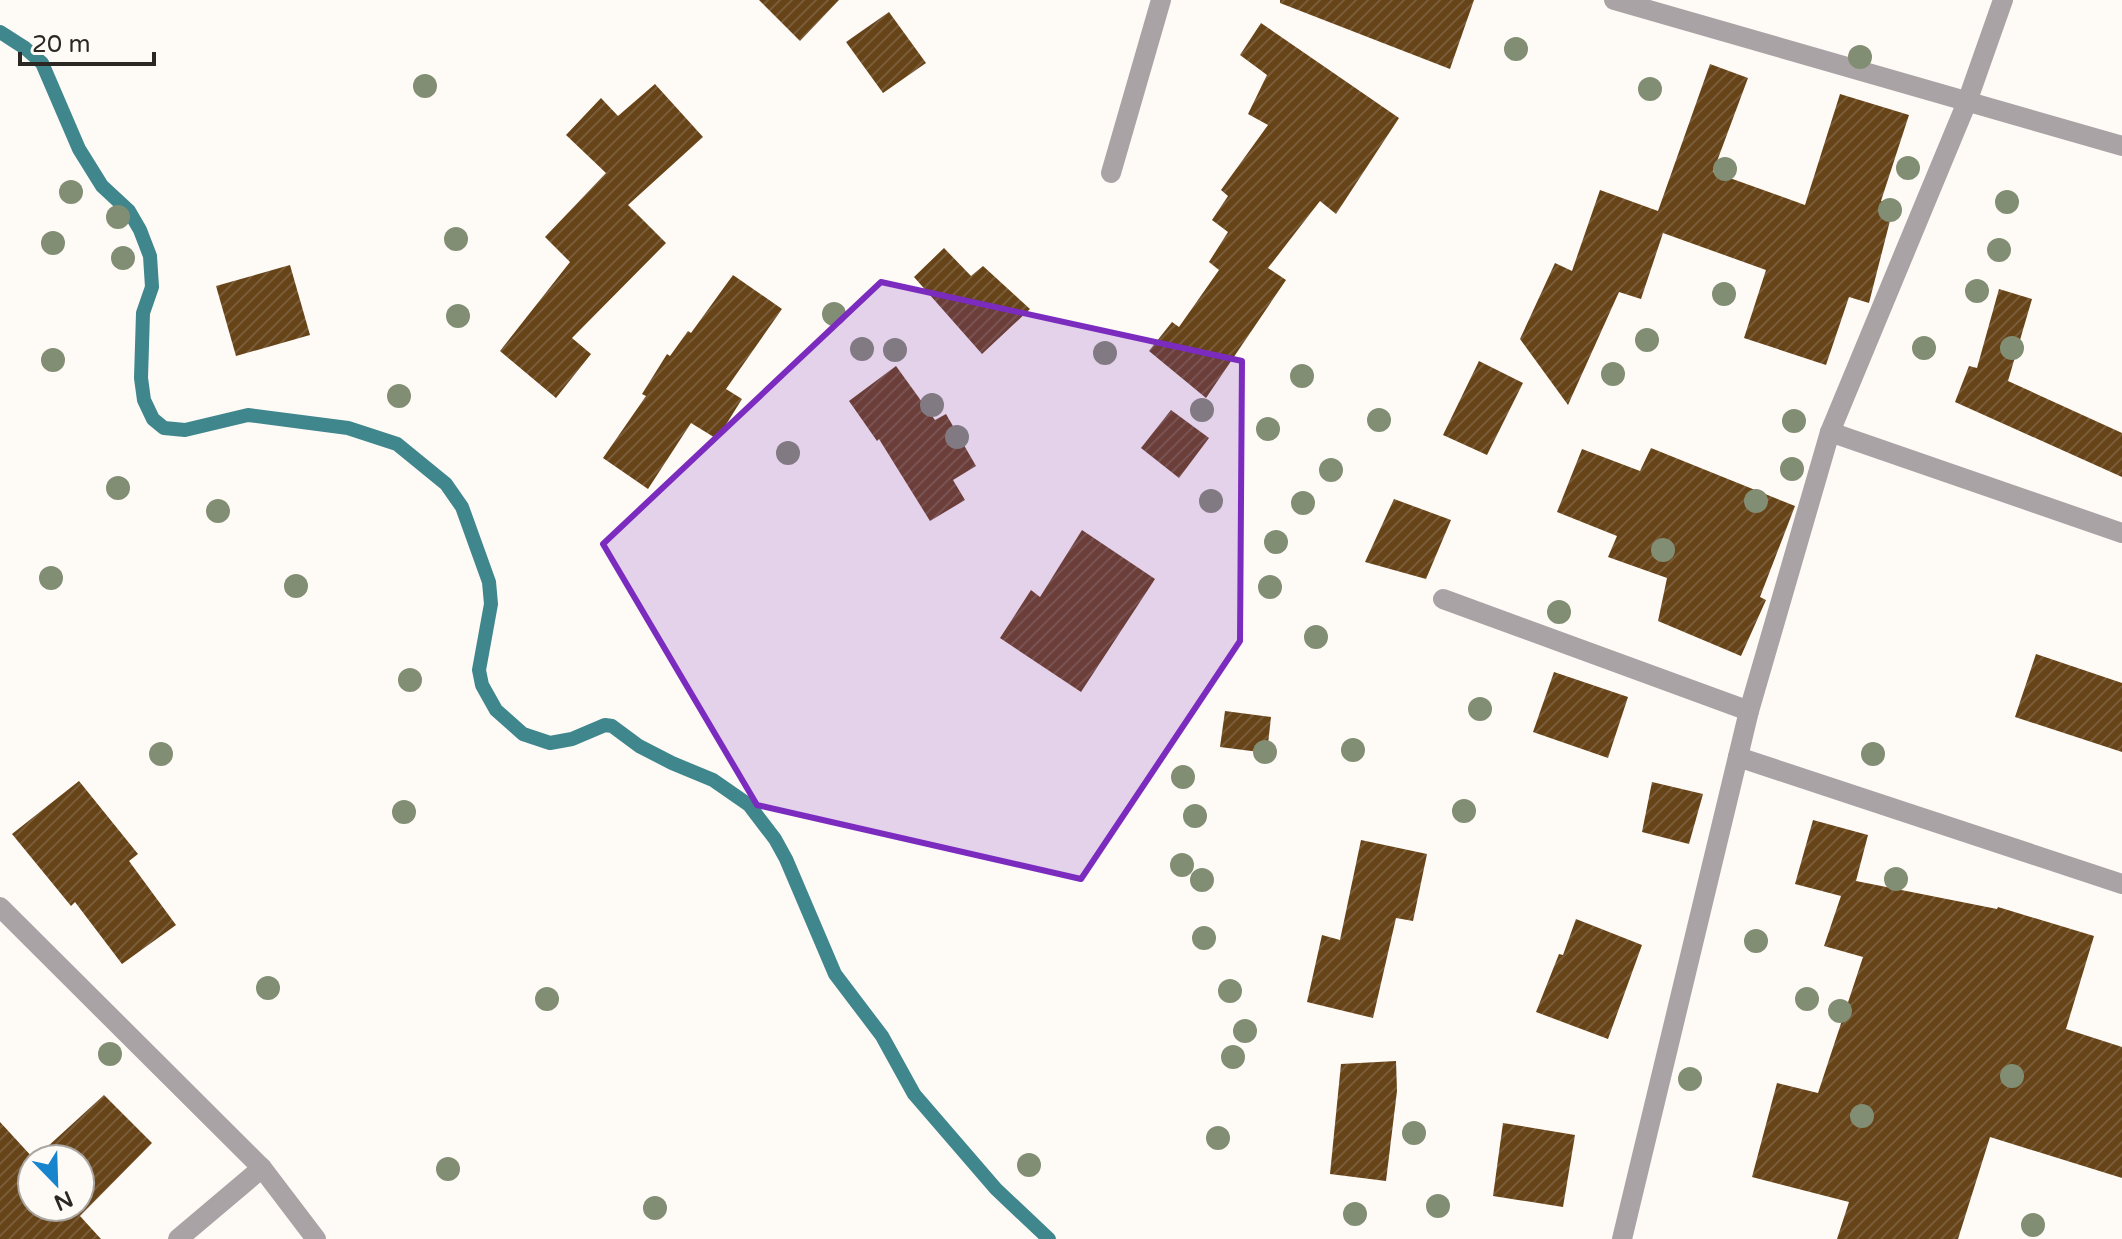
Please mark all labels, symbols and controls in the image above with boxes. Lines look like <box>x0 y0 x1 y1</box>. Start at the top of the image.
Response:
scale bar <box>20 16 154 66</box>
text: 20 m <box>32 30 90 59</box>
north arrow <box>16 1143 96 1223</box>
text: N <box>50 1185 77 1216</box>

